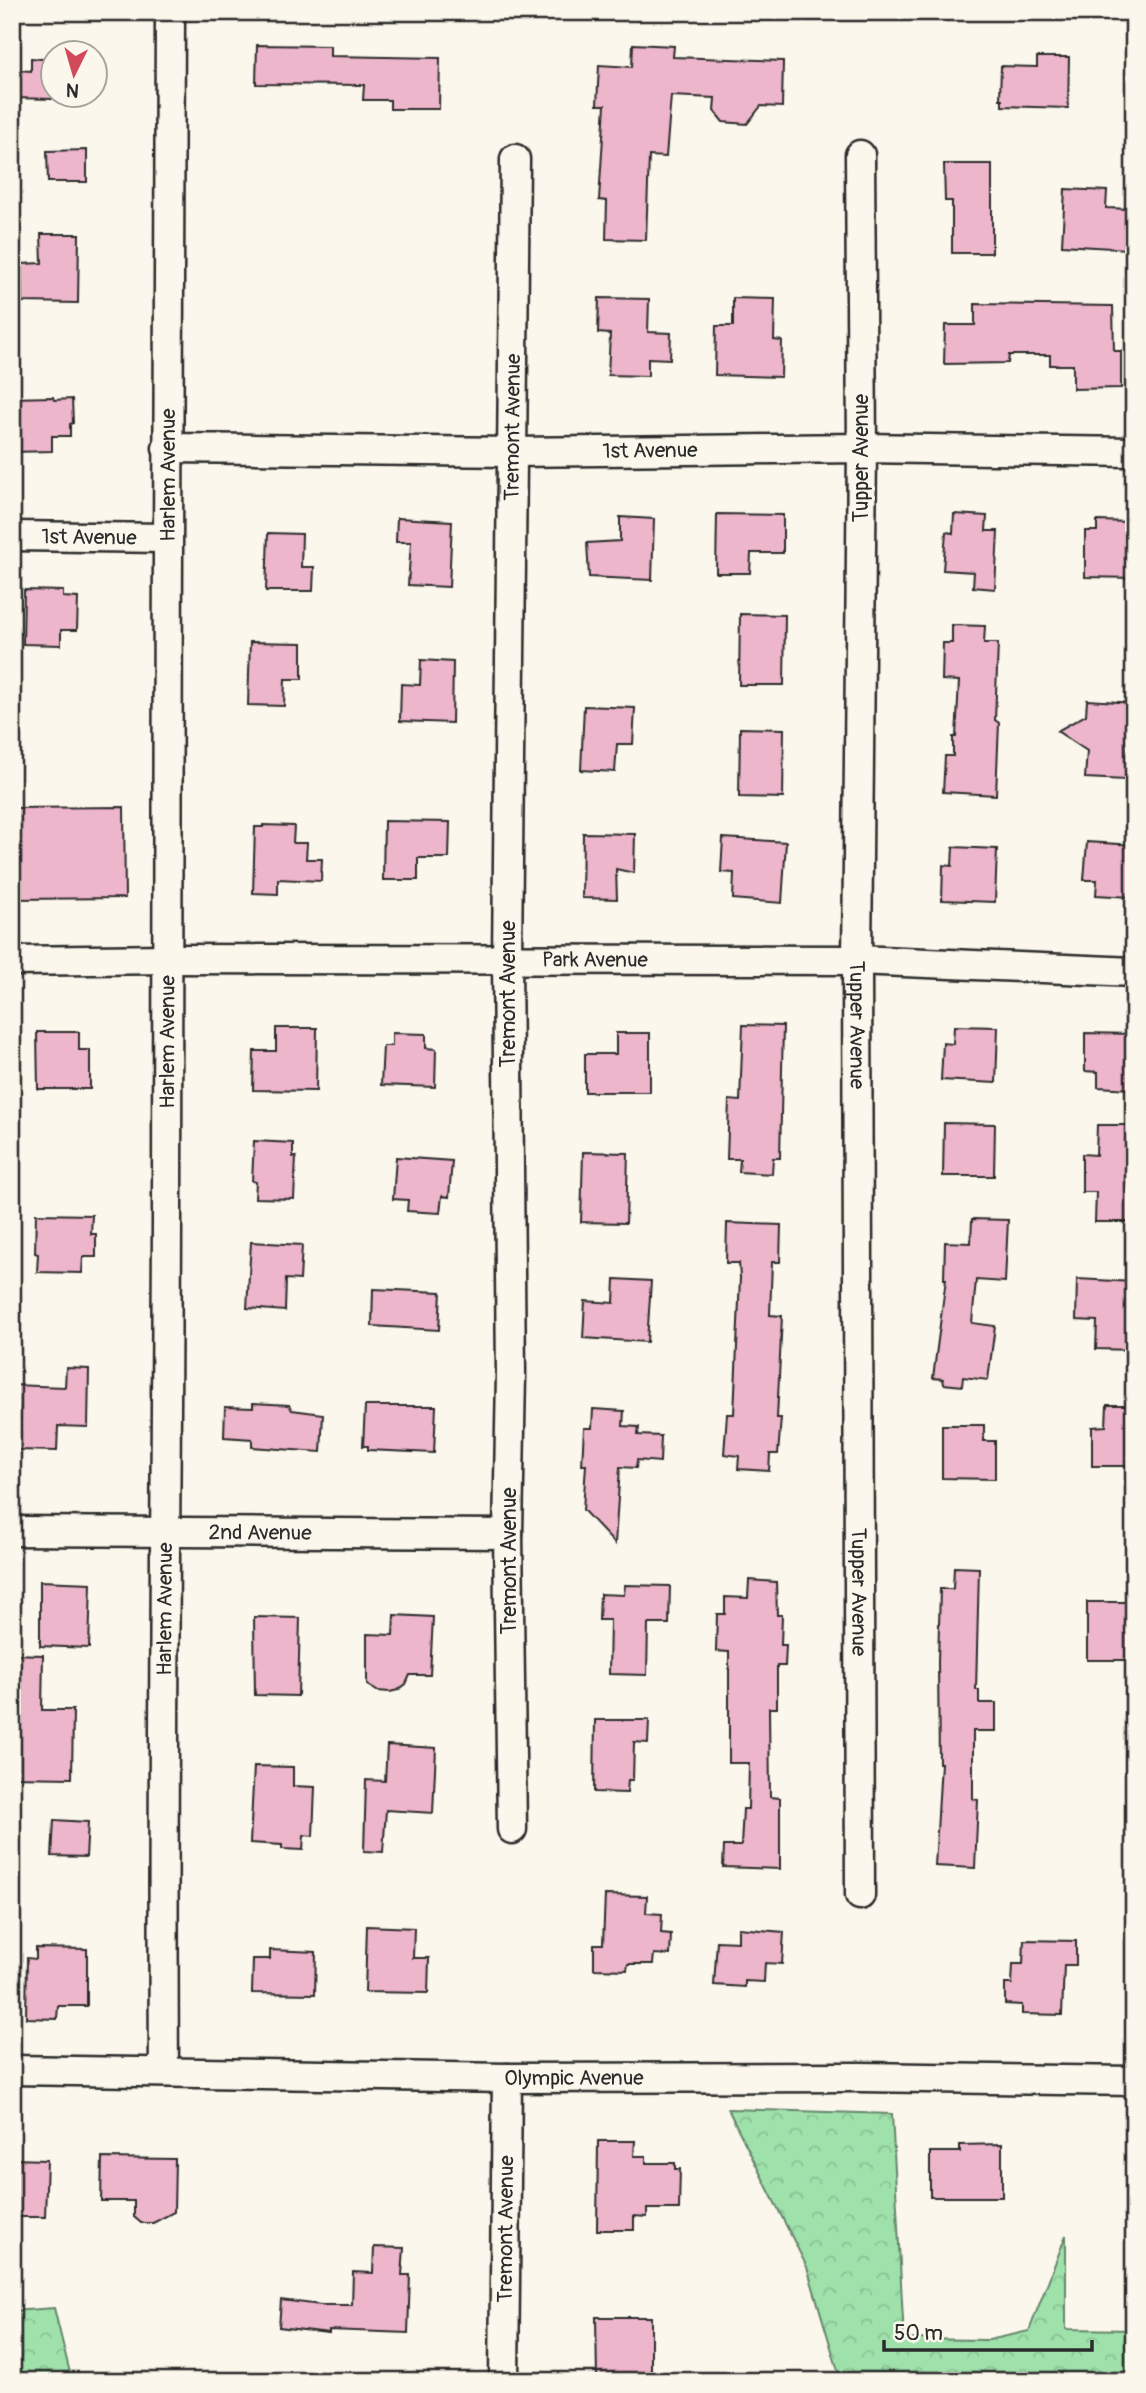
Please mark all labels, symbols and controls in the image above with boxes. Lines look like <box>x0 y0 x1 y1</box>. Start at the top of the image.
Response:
north arrow <box>38 38 108 108</box>
text: N <box>65 77 80 102</box>
street label: Tremont Avenue <box>499 353 527 501</box>
street label: Tupper Avenue <box>848 393 875 522</box>
street label: Harlem Avenue <box>155 408 182 542</box>
street label: 1st Avenue <box>602 437 698 465</box>
street label: 1st Avenue <box>41 523 137 552</box>
street label: Tremont Avenue <box>495 920 522 1068</box>
street label: Park Avenue <box>542 947 649 974</box>
street label: Tupper Avenue <box>843 961 870 1090</box>
street label: Harlem Avenue <box>154 974 181 1109</box>
street label: Tremont Avenue <box>496 1487 523 1635</box>
street label: 2nd Avenue <box>208 1519 312 1547</box>
street label: Tupper Avenue <box>845 1528 872 1657</box>
street label: Harlem Avenue <box>151 1542 179 1676</box>
street label: Olympic Avenue <box>504 2065 644 2092</box>
street label: Tremont Avenue <box>492 2155 520 2303</box>
scale bar <box>884 2309 1092 2353</box>
text: 50 m <box>894 2320 943 2347</box>

